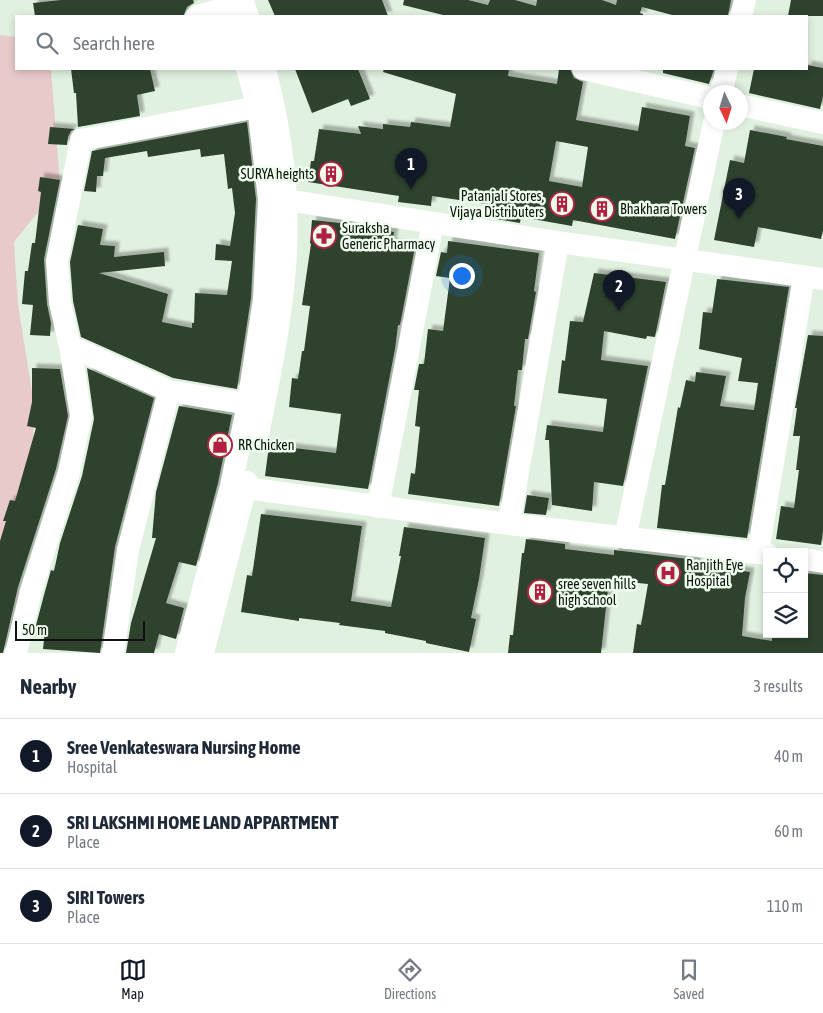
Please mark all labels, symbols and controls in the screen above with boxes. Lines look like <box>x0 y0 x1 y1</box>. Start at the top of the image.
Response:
search box <box>15 15 808 70</box>
icon: search <box>33 29 61 57</box>
text: Search here <box>73 32 155 54</box>
north arrow <box>703 85 748 130</box>
pin: 1 <box>395 148 427 189</box>
building icon: SURYA heights <box>318 161 344 187</box>
place label: SURYA heights <box>241 166 314 182</box>
pin: 3 <box>723 178 755 219</box>
place label: Patanjali Stores, Vijaya Distributers <box>450 188 544 220</box>
building icon: Patanjali Stores, Vijaya Distributers <box>549 191 575 217</box>
building icon: Bhakhara Towers <box>589 196 615 222</box>
place label: Bhakhara Towers <box>620 201 707 217</box>
place label: Suraksha Generic Pharmacy <box>342 220 435 252</box>
pharmacy icon: Suraksha Generic Pharmacy <box>311 223 337 249</box>
your location <box>449 263 475 289</box>
pin: 2 <box>603 270 635 311</box>
shop icon: RR Chicken <box>207 432 233 458</box>
place label: RR Chicken <box>238 437 294 453</box>
map controls <box>763 548 808 638</box>
button: locate <box>763 548 808 593</box>
place label: Ranjith Eye Hospital <box>686 557 743 589</box>
hospital icon: Ranjith Eye Hospital <box>655 560 681 586</box>
place label: sree seven hills high school <box>558 576 636 608</box>
building icon: sree seven hills high school <box>527 579 553 605</box>
button: layers <box>763 593 808 638</box>
scale bar <box>15 618 145 641</box>
text: 50 m <box>22 622 47 638</box>
text: Nearby <box>20 674 76 698</box>
text: 3 results <box>753 677 803 695</box>
text: Sree Venkateswara Nursing Home <box>67 736 301 758</box>
text: 1 <box>32 747 40 765</box>
text: 40 m <box>774 747 803 765</box>
text: Hospital <box>67 758 117 776</box>
text: SRI LAKSHMI HOME LAND APPARTMENT <box>67 811 338 833</box>
text: 2 <box>32 822 40 840</box>
text: 60 m <box>774 822 803 840</box>
text: Place <box>67 833 100 851</box>
text: SIRI Towers <box>67 886 145 908</box>
text: 3 <box>32 897 40 915</box>
text: 110 m <box>767 897 803 915</box>
text: Place <box>67 908 100 926</box>
tab: Map <box>119 956 147 1002</box>
tab: Directions <box>384 956 436 1002</box>
tab: Saved <box>673 956 704 1002</box>

